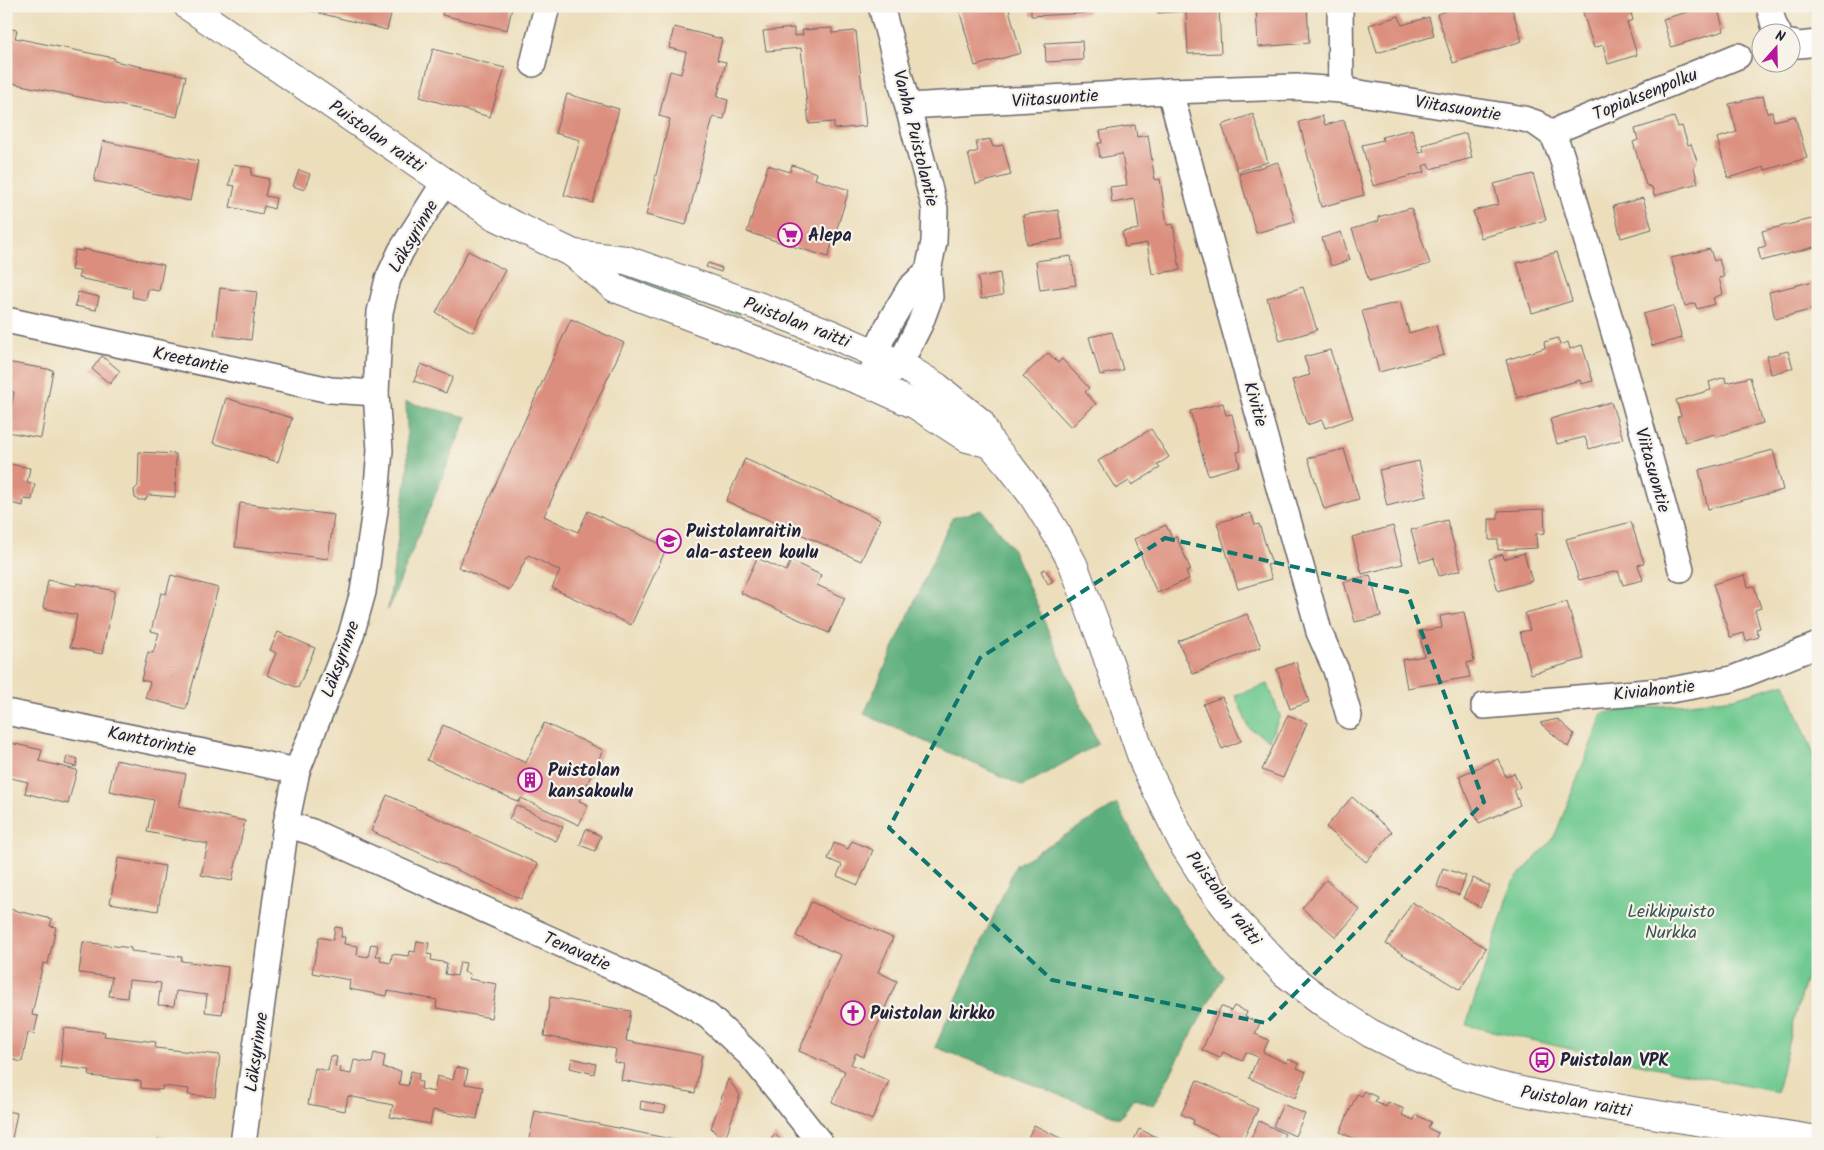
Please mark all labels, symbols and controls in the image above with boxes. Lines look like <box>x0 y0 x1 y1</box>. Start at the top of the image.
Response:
north arrow <box>1752 22 1802 72</box>
text: N <box>1772 25 1788 49</box>
street label: Topiaksenpolku <box>1589 61 1703 130</box>
street label: Vanha Puistolantie <box>884 67 946 210</box>
street label: Viitasuontie <box>1011 82 1100 117</box>
street label: Viitasuontie <box>1413 88 1503 131</box>
street label: Puistolan raitti <box>322 93 431 182</box>
street label: Läksyrinne <box>382 195 447 279</box>
supermarket icon: Alepa <box>777 222 803 248</box>
place label: Alepa <box>808 222 852 251</box>
street label: Puistolan raitti <box>739 290 855 357</box>
street label: Kreetantie <box>150 339 231 384</box>
street label: Kivitie <box>1234 378 1275 431</box>
street label: Viitasuontie <box>1626 425 1677 516</box>
place label: Puistolanraitin ala-asteen koulu <box>686 518 818 568</box>
school or university icon: Puistolanraitin ala-asteen koulu <box>656 528 682 554</box>
street label: Läksyrinne <box>314 617 369 702</box>
street label: Kiviahontie <box>1612 673 1696 710</box>
street label: Kanttorintie <box>105 719 199 766</box>
place label: Puistolan kansakoulu <box>548 757 633 807</box>
building icon: Puistolan kansakoulu <box>517 767 543 793</box>
street label: Puistolan raitti <box>1177 845 1269 953</box>
park label: Leikkipuisto Nurkka <box>1627 898 1715 948</box>
street label: Tenavatie <box>538 925 615 980</box>
church icon: Puistolan kirkko <box>840 1000 866 1026</box>
place label: Puistolan kirkko <box>870 1000 995 1029</box>
street label: Läksyrinne <box>238 1010 277 1094</box>
bus stop icon: Puistolan VPK <box>1529 1047 1555 1073</box>
place label: Puistolan VPK <box>1560 1047 1669 1076</box>
street label: Puistolan raitti <box>1518 1078 1634 1127</box>

